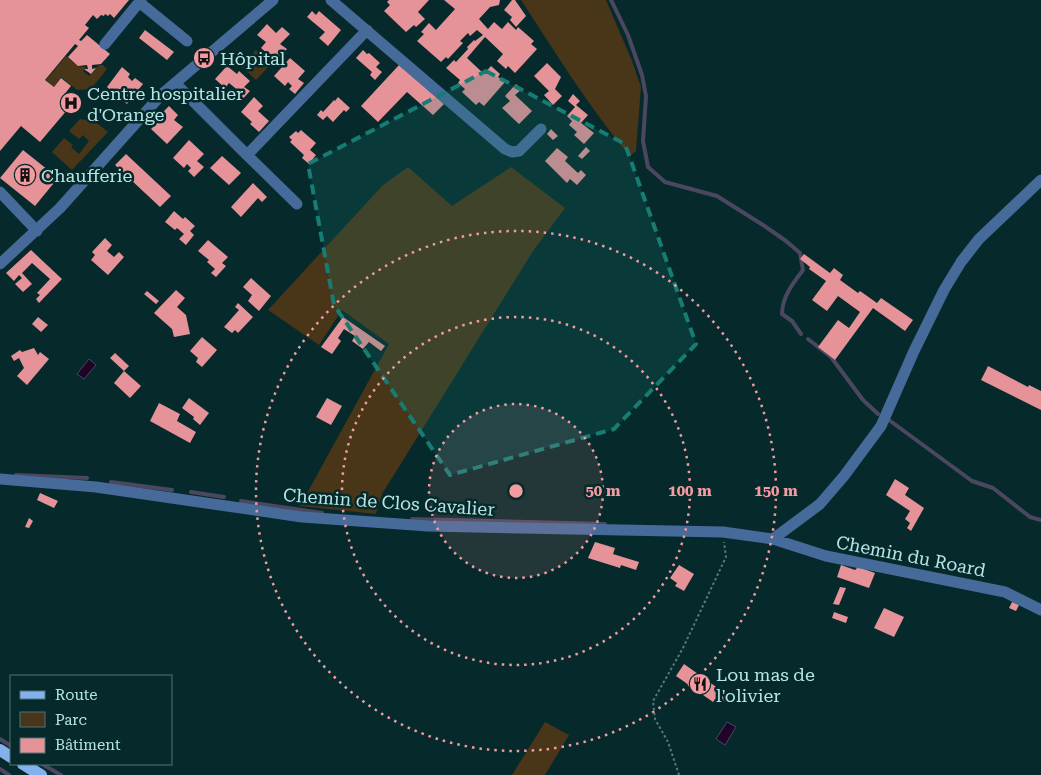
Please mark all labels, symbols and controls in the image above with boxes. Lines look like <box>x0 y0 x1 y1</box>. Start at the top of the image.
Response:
bus stop icon: Hôpital <box>192 46 216 70</box>
place label: Hôpital <box>220 48 286 69</box>
place label: Centre hospitalier d'Orange <box>87 83 243 125</box>
hospital icon: Centre hospitalier d'Orange <box>59 91 83 115</box>
building icon: Chaufferie <box>13 163 37 187</box>
place label: Chaufferie <box>41 165 132 186</box>
centre of rings <box>507 482 525 500</box>
text: 50 m <box>585 482 621 500</box>
text: 100 m <box>668 482 712 500</box>
text: 150 m <box>754 482 798 500</box>
street label: Chemin de Clos Cavalier <box>283 484 495 520</box>
street label: Chemin du Roard <box>835 531 988 581</box>
place label: Lou mas de l'olivier <box>716 664 815 706</box>
restaurant icon: Lou mas de l'olivier <box>688 672 712 696</box>
legend <box>10 675 172 765</box>
text: Route <box>55 686 97 704</box>
text: Parc <box>55 711 87 729</box>
text: Bâtiment <box>55 736 121 754</box>

